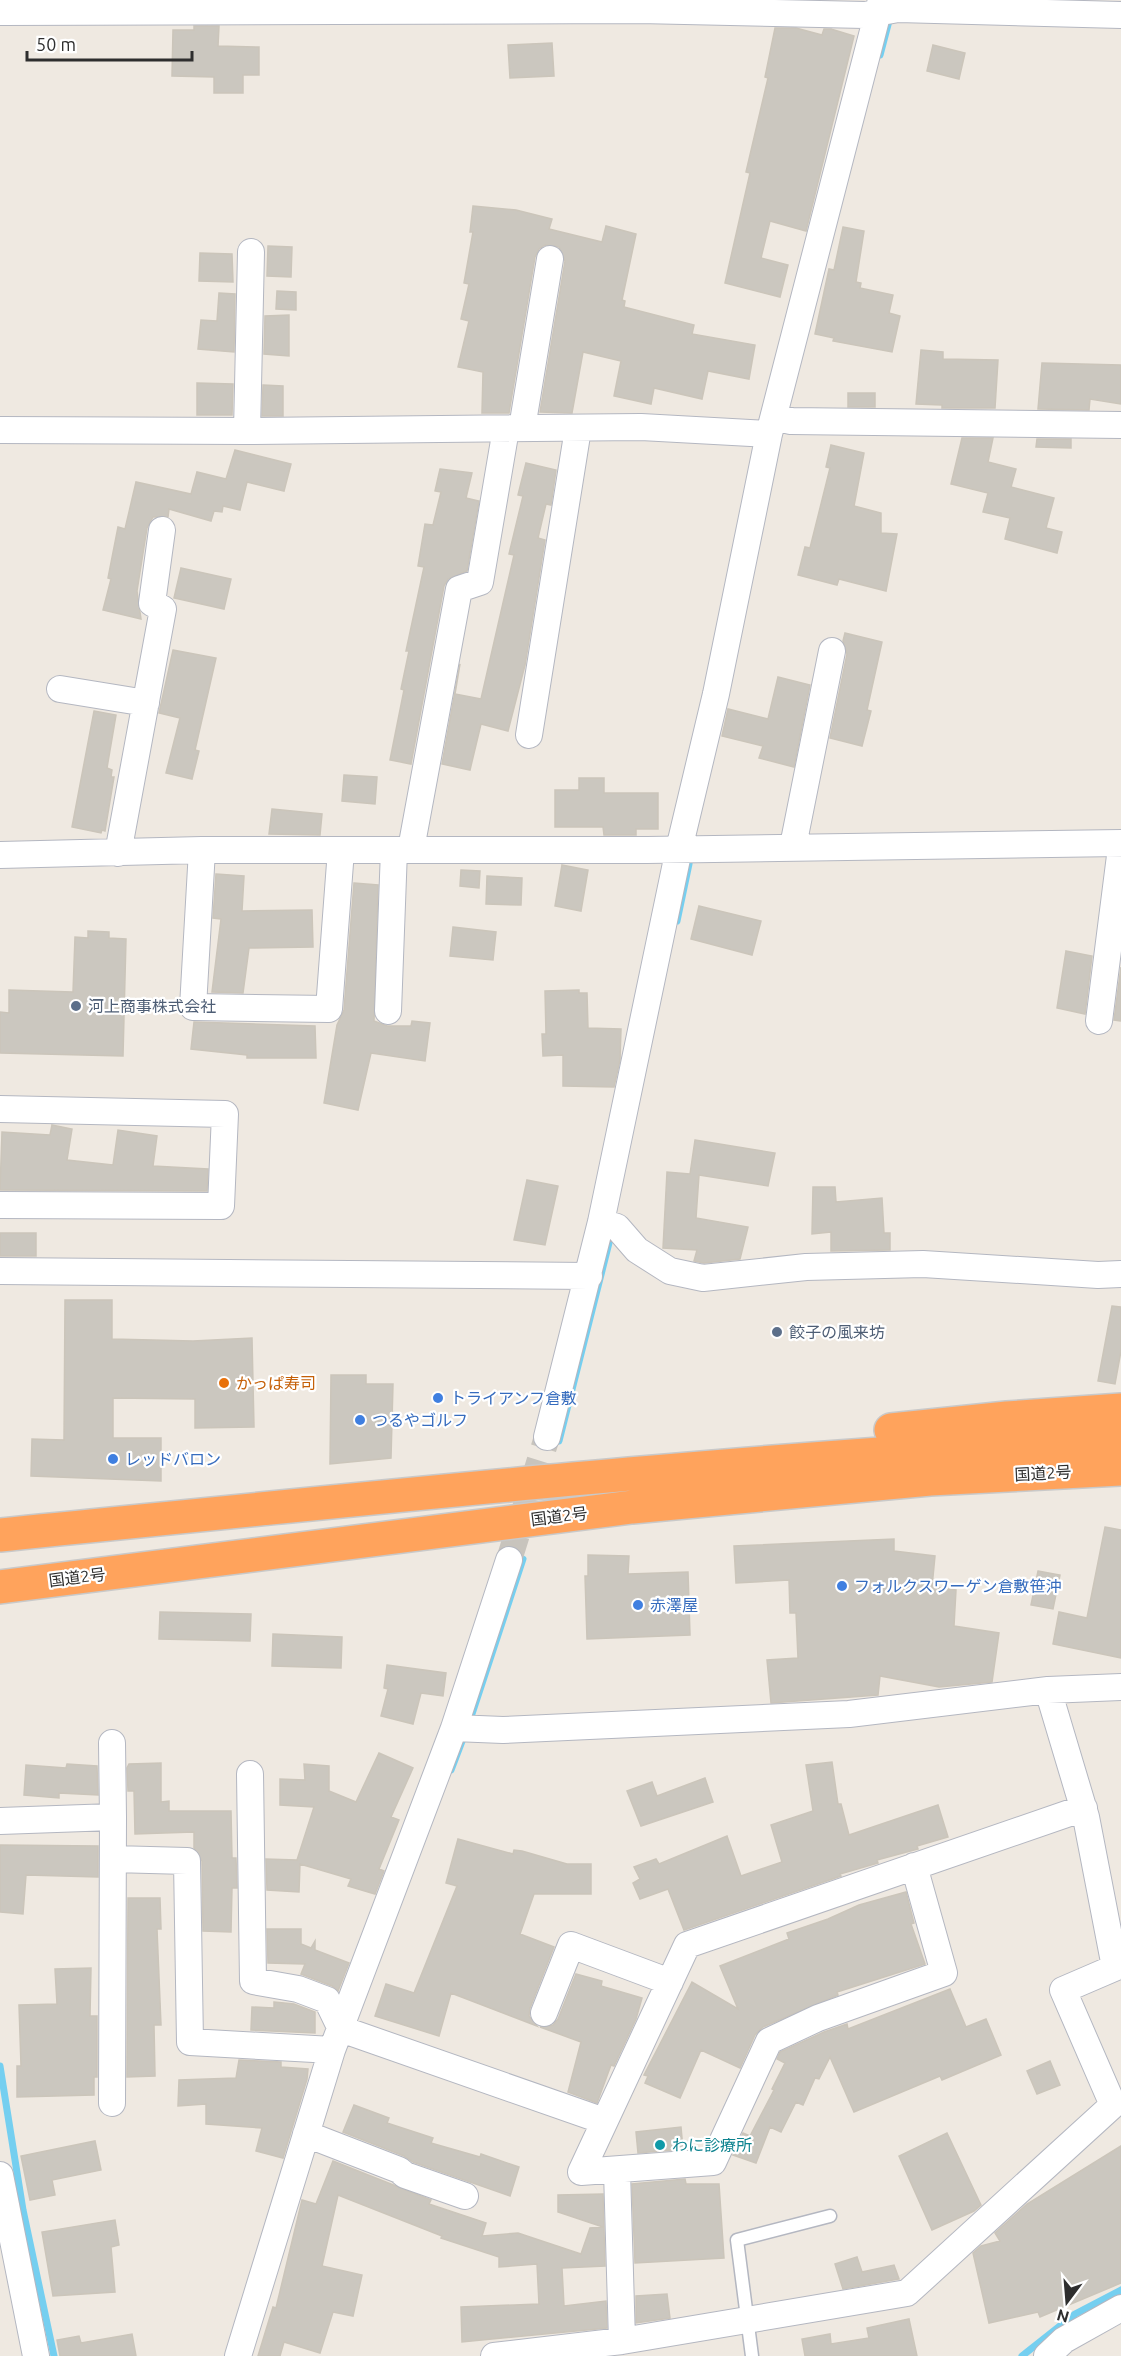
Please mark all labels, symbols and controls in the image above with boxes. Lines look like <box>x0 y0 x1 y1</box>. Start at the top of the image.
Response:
scale bar <box>27 24 192 62</box>
text: 50 m <box>36 34 76 54</box>
place label: 河上商事株式会社 <box>88 997 216 1015</box>
marker: 河上商事株式会社 <box>69 999 83 1013</box>
place label: 餃子の風来坊 <box>789 1323 885 1341</box>
marker: 餃子の風来坊 <box>770 1325 784 1339</box>
place label: かっぱ寿司 <box>236 1374 316 1392</box>
marker: かっぱ寿司 <box>217 1376 231 1390</box>
place label: トライアンフ倉敷 <box>450 1389 577 1407</box>
marker: トライアンフ倉敷 <box>431 1391 445 1405</box>
place label: つるやゴルフ <box>372 1411 468 1429</box>
marker: つるやゴルフ <box>353 1413 367 1427</box>
place label: レッドバロン <box>125 1450 221 1468</box>
marker: レッドバロン <box>106 1452 120 1466</box>
street label: 国道2号 <box>1014 1463 1072 1483</box>
street label: 国道2号 <box>530 1504 588 1528</box>
street label: 国道2号 <box>48 1565 106 1589</box>
place label: フォルクスワーゲン倉敷笹沖 <box>854 1577 1062 1595</box>
marker: フォルクスワーゲン倉敷笹沖 <box>835 1579 849 1593</box>
place label: 赤澤屋 <box>650 1596 698 1614</box>
marker: 赤澤屋 <box>631 1598 645 1612</box>
place label: わに診療所 <box>672 2136 752 2154</box>
marker: わに診療所 <box>653 2138 667 2152</box>
north arrow <box>1037 2272 1097 2332</box>
text: N <box>1055 2306 1071 2327</box>

